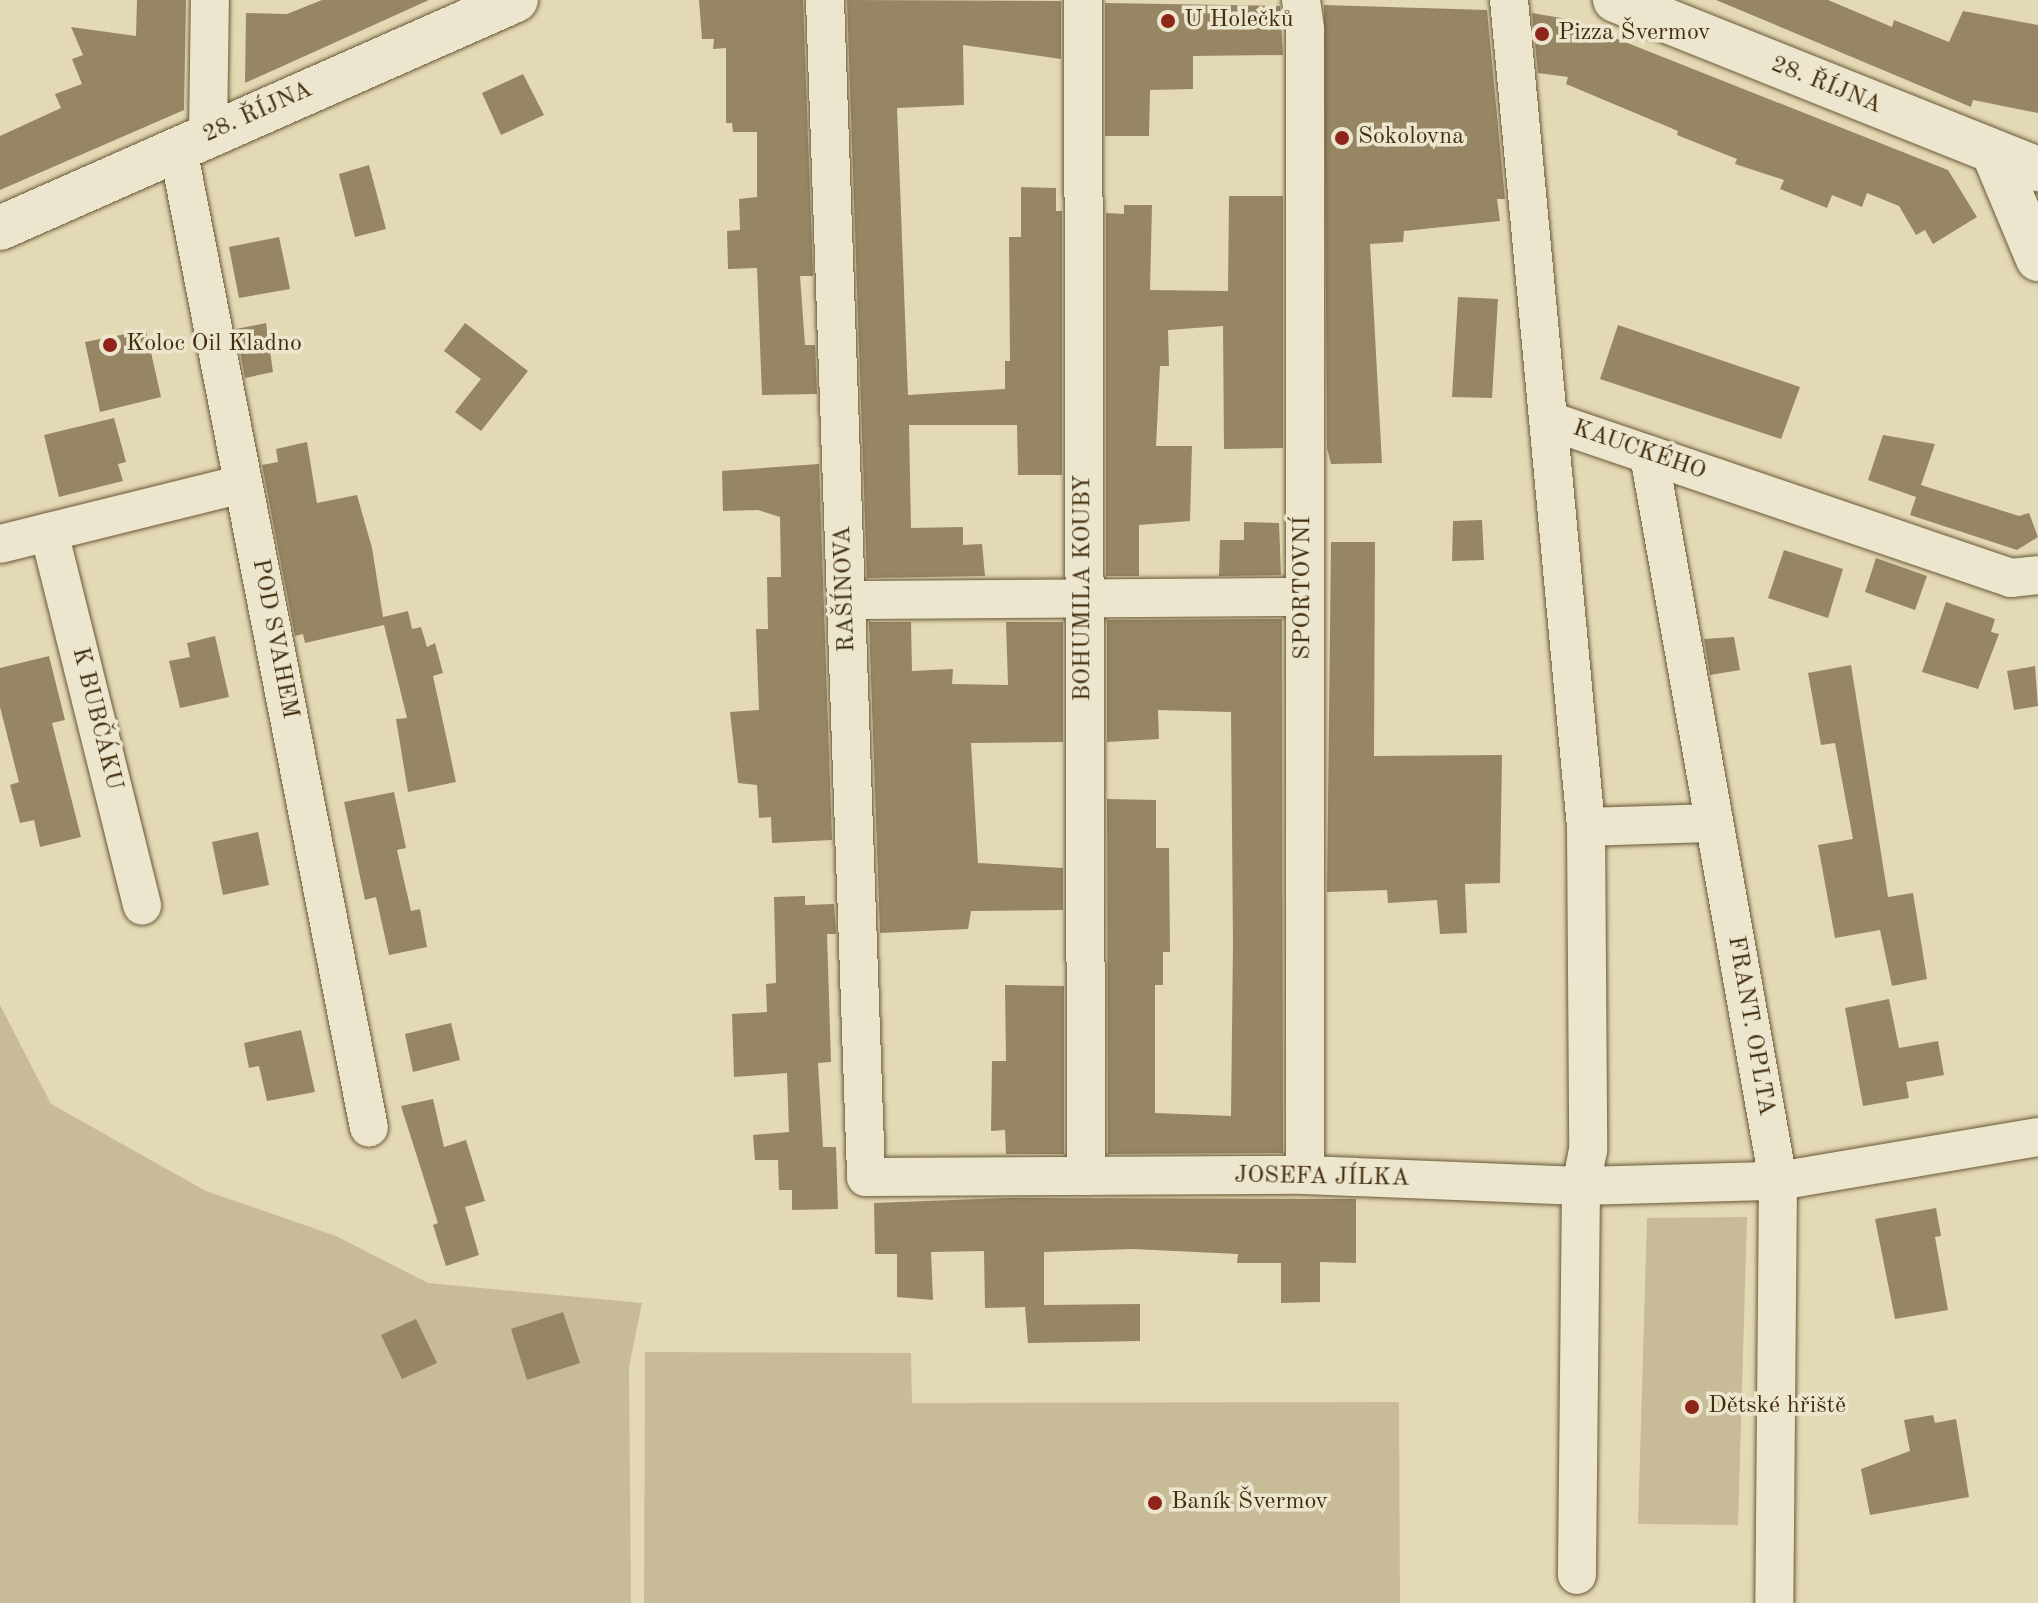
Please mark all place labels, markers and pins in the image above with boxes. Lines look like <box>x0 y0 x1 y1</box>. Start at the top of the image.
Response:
place label: U Holečků <box>1184 7 1294 35</box>
marker: U Holečků <box>1159 12 1177 30</box>
place label: Pizza Švermov <box>1558 20 1710 48</box>
marker: Pizza Švermov <box>1533 25 1551 43</box>
place label: Sokolovna <box>1358 124 1464 152</box>
marker: Sokolovna <box>1333 129 1351 147</box>
place label: Koloc Oil Kladno <box>126 331 302 359</box>
marker: Koloc Oil Kladno <box>101 336 119 354</box>
place label: Dětské hřiště <box>1708 1393 1846 1421</box>
marker: Dětské hřiště <box>1683 1398 1701 1416</box>
place label: Baník Švermov <box>1171 1489 1328 1517</box>
marker: Baník Švermov <box>1146 1494 1164 1512</box>

